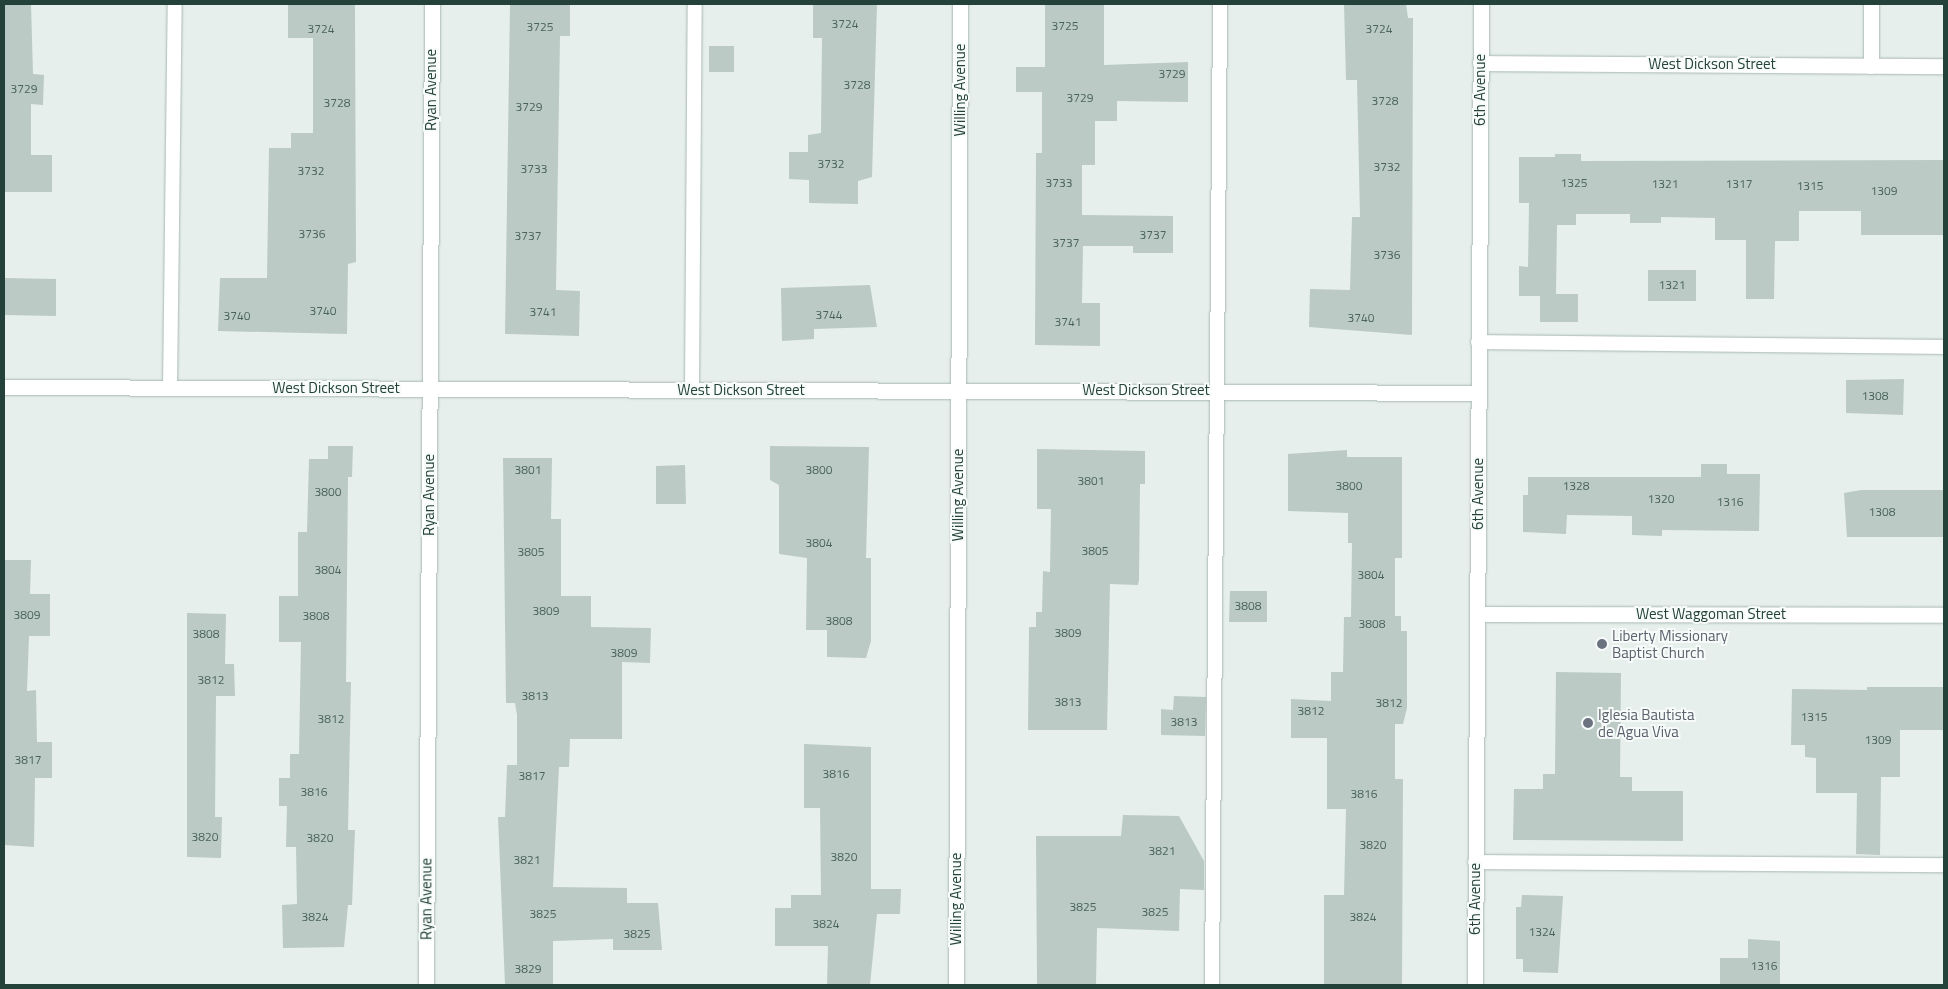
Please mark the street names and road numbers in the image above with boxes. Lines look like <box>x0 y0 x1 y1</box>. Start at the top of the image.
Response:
street label: Willing Avenue <box>951 44 969 136</box>
street label: Ryan Avenue <box>422 49 440 131</box>
street label: 6th Avenue <box>1471 54 1489 126</box>
street label: West Dickson Street <box>1648 55 1776 73</box>
street label: West Dickson Street <box>272 379 400 397</box>
street label: West Dickson Street <box>677 381 805 399</box>
street label: West Dickson Street <box>1082 381 1210 399</box>
street label: Willing Avenue <box>949 449 967 541</box>
street label: Ryan Avenue <box>420 454 438 536</box>
street label: 6th Avenue <box>1469 458 1487 530</box>
street label: West Waggoman Street <box>1636 605 1786 623</box>
street label: Willing Avenue <box>947 853 965 945</box>
street label: Ryan Avenue <box>417 858 435 940</box>
street label: 6th Avenue <box>1466 863 1484 935</box>

